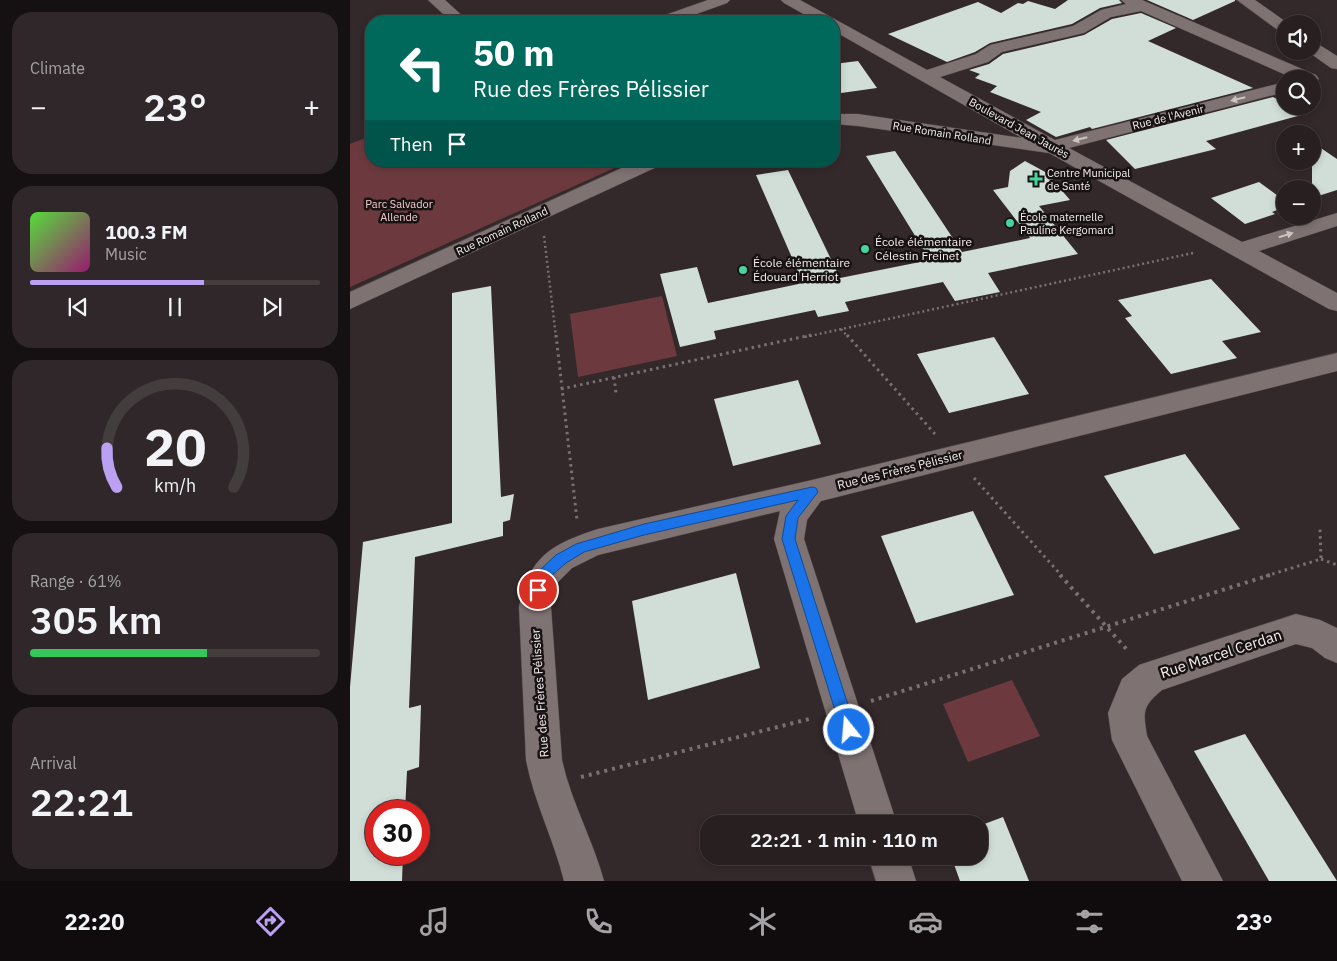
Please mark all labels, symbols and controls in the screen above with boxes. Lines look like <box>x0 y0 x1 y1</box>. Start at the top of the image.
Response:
map controls <box>1276 15 1321 225</box>
button: sound <box>1276 15 1321 60</box>
text: 50 m <box>473 30 555 76</box>
icon: left <box>390 35 455 100</box>
text: Climate <box>30 58 85 78</box>
button: search <box>1276 70 1321 115</box>
text: Rue des Frères Pélissier <box>473 74 709 103</box>
text: 23° <box>143 82 207 131</box>
text: − <box>30 88 47 125</box>
text: + <box>303 88 320 125</box>
street label: Boulevard Jean Jaurès <box>967 95 1071 161</box>
one-way arrow <box>1230 95 1245 103</box>
street label: Rue de l'Avenir <box>1131 101 1205 133</box>
street label: Rue Romain Rolland <box>892 118 992 148</box>
button: + <box>1276 125 1321 170</box>
icon: arrive <box>443 130 471 158</box>
text: Then <box>390 132 433 156</box>
one-way arrow <box>1073 136 1088 144</box>
place label: Centre Municipal de Santé <box>1047 166 1130 193</box>
marker: Centre Municipal de Santé <box>1029 172 1043 186</box>
button: − <box>1276 180 1321 225</box>
park label: Parc Salvador Allende <box>365 197 433 224</box>
street label: Rue Romain Rolland <box>454 204 550 258</box>
place label: École maternelle Pauline Kergomard <box>1020 210 1114 237</box>
marker: École maternelle Pauline Kergomard <box>1004 217 1016 229</box>
text: 100.3 FM <box>105 220 188 244</box>
one-way arrow <box>1278 231 1293 238</box>
place label: École élémentaire Célestin Freinet <box>875 234 973 263</box>
marker: École élémentaire Célestin Freinet <box>859 243 871 255</box>
text: Music <box>105 244 147 264</box>
place label: École élémentaire Édouard Herriot <box>753 255 851 284</box>
marker: École élémentaire Édouard Herriot <box>737 264 749 276</box>
icon: previous <box>64 293 92 321</box>
icon: pause <box>161 293 189 321</box>
icon: next <box>258 293 286 321</box>
text: 20 <box>144 413 206 480</box>
street label: Rue des Frères Pélissier <box>836 447 965 492</box>
text: km/h <box>154 474 196 497</box>
pin <box>517 569 559 611</box>
text: Range · 61% <box>30 571 122 591</box>
icon: arrive <box>524 576 552 604</box>
text: 305 km <box>30 595 162 644</box>
street label: Rue Marcel Cerdan <box>1158 625 1284 682</box>
street label: Rue des Frères Pélissier <box>527 628 551 758</box>
position arrow <box>822 703 874 755</box>
text: Arrival <box>30 753 77 773</box>
text: 22:21 <box>30 777 133 826</box>
speed limit sign: 30 <box>365 800 430 865</box>
text: 22:21 · 1 min · 110 m <box>750 828 938 852</box>
icon: directions <box>253 904 288 939</box>
icon: music <box>417 904 452 939</box>
icon: phone <box>581 904 616 939</box>
icon: climate <box>745 904 780 939</box>
icon: car <box>908 904 943 939</box>
icon: filters <box>1072 904 1107 939</box>
text: 22:20 <box>64 907 124 936</box>
text: 23° <box>1236 907 1273 936</box>

